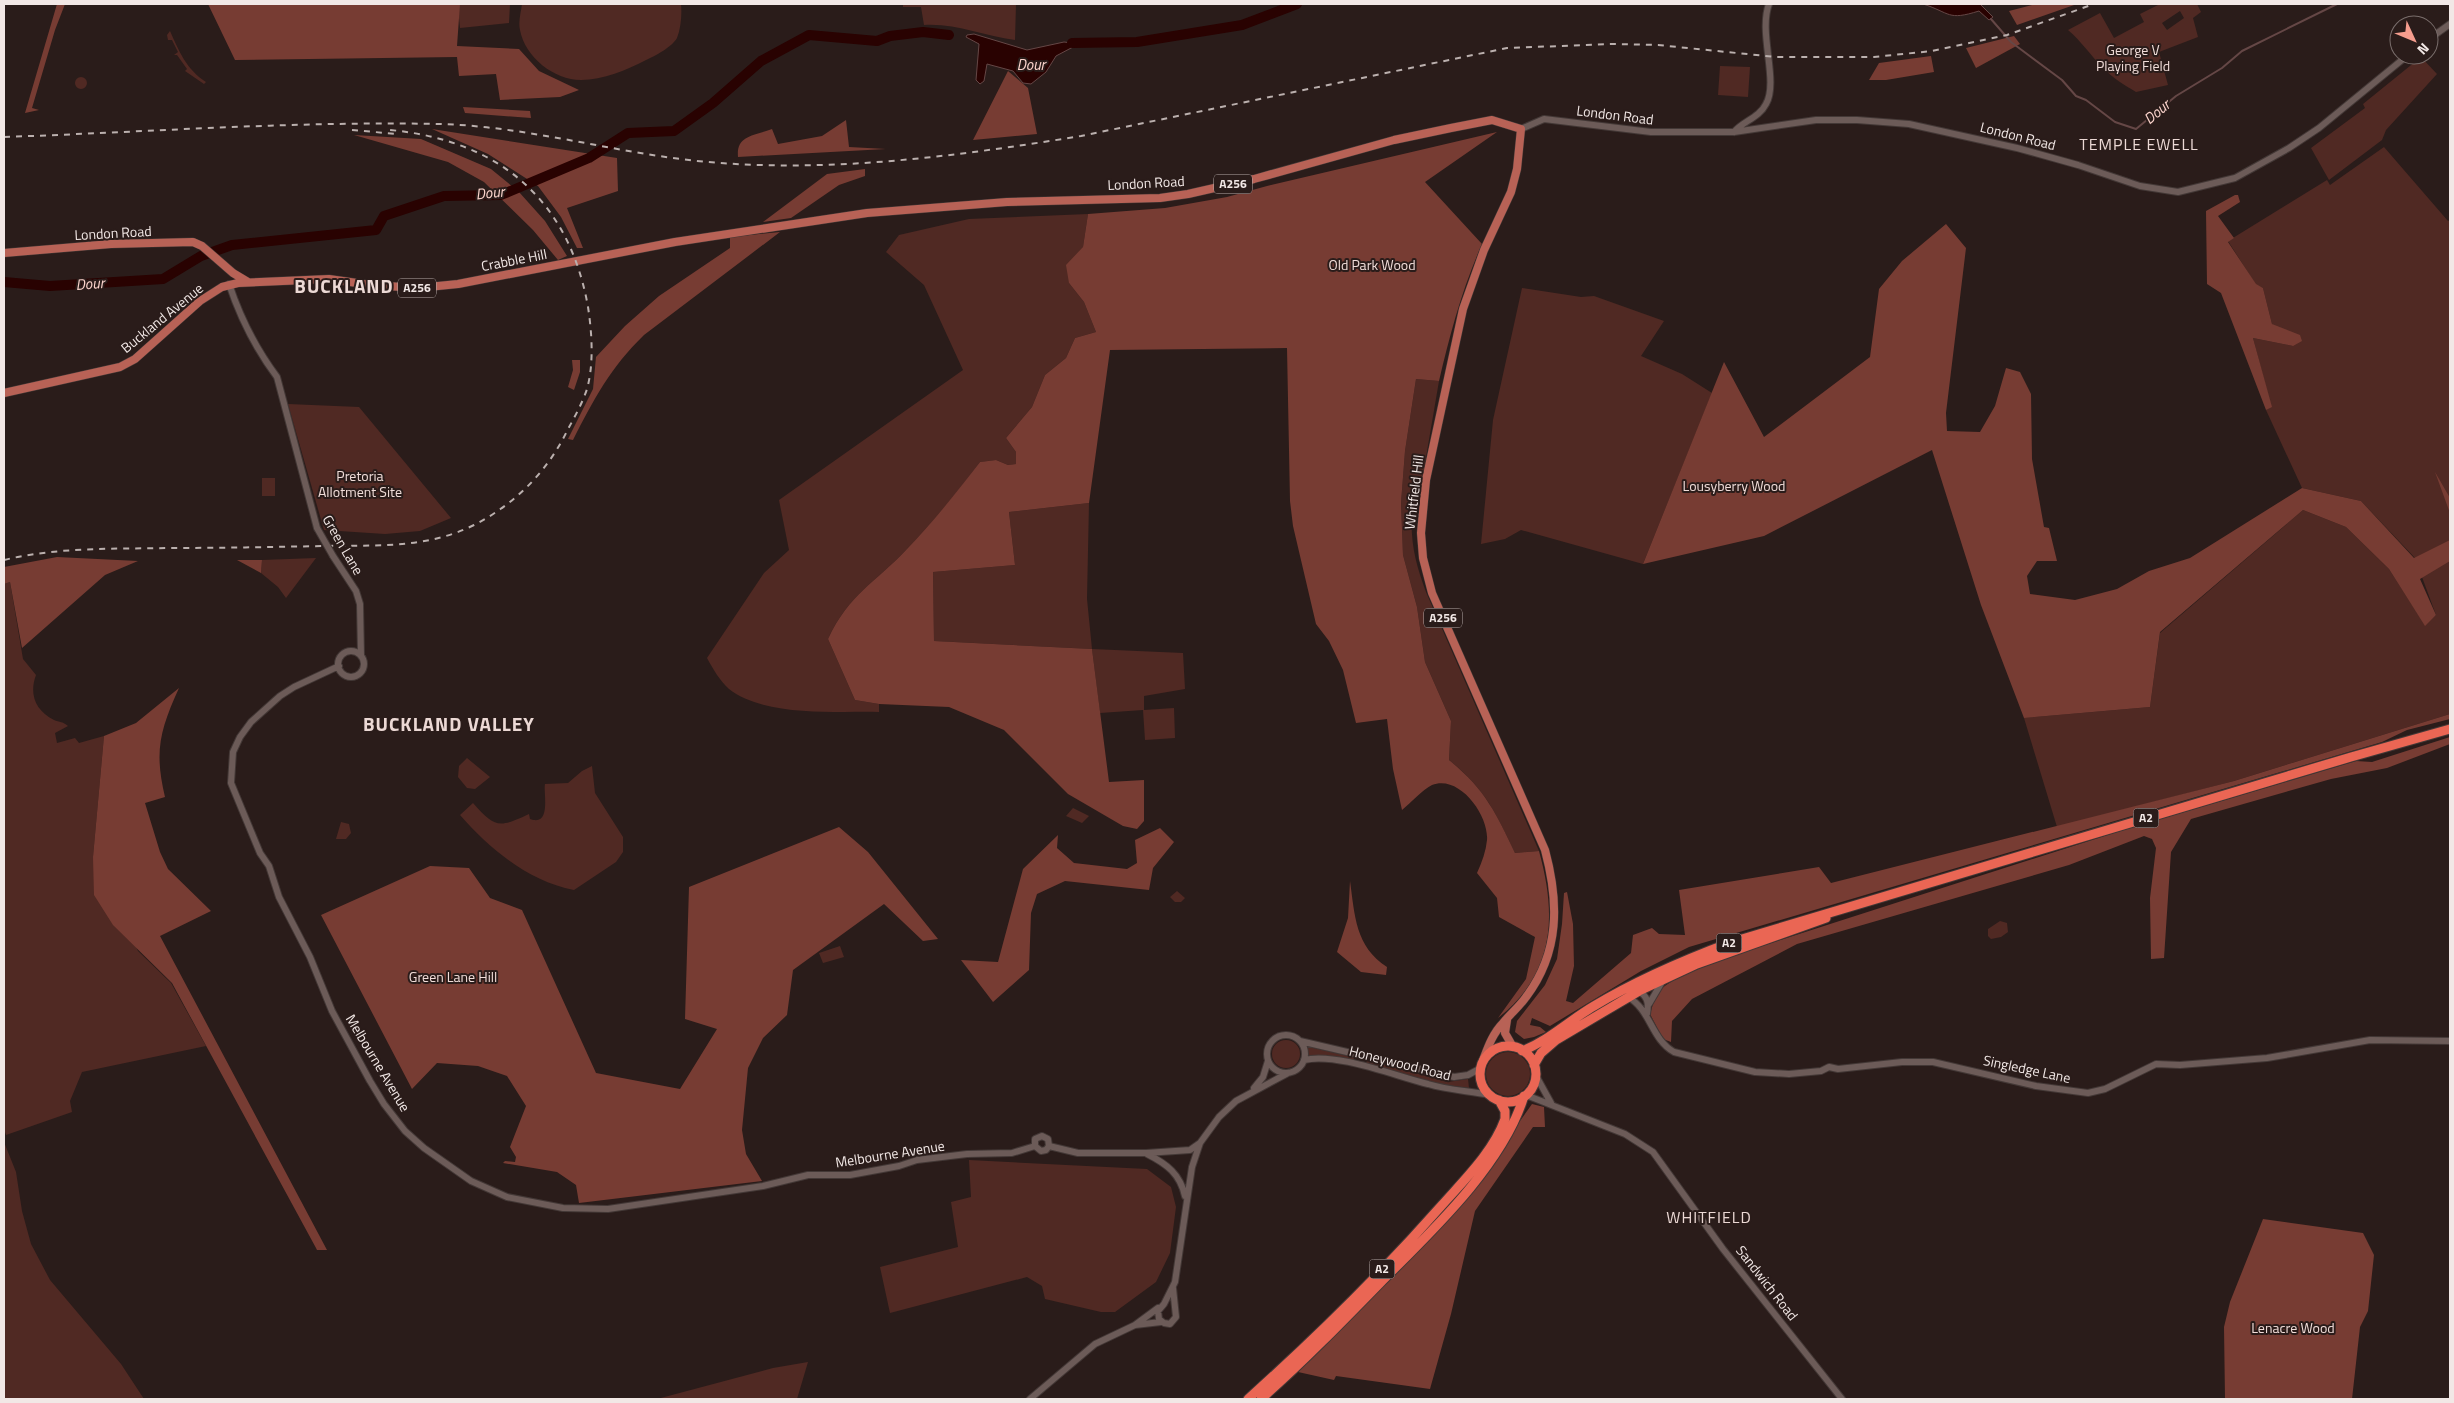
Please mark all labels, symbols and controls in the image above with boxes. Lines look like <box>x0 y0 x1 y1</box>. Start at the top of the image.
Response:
north arrow <box>2389 15 2439 65</box>
park label: George V Playing Field <box>2096 39 2170 76</box>
text: N <box>2413 39 2435 60</box>
water label: Dour <box>1017 53 1048 76</box>
water label: Dour <box>2138 92 2177 130</box>
street label: London Road <box>1575 99 1655 130</box>
street label: London Road <box>1978 116 2058 155</box>
district label: TEMPLE EWELL <box>2079 132 2199 156</box>
street label: London Road <box>1107 170 1185 195</box>
road number: A256 <box>1214 174 1252 193</box>
water label: Dour <box>474 179 508 205</box>
street label: London Road <box>74 220 152 245</box>
street label: Crabble Hill <box>479 243 549 276</box>
park label: Old Park Wood <box>1328 254 1416 275</box>
water label: Dour <box>75 271 107 296</box>
district label: BUCKLAND <box>294 271 394 300</box>
street label: Buckland Avenue <box>116 278 208 358</box>
road number: A256 <box>398 278 436 298</box>
street label: Whitfield Hill <box>1398 453 1429 531</box>
park label: Pretoria Allotment Site <box>318 465 402 502</box>
park label: Lousyberry Wood <box>1683 475 1785 496</box>
street label: Green Lane <box>318 511 369 579</box>
road number: A256 <box>1424 608 1462 628</box>
district label: BUCKLAND VALLEY <box>363 709 535 738</box>
road number: A2 <box>2134 808 2158 828</box>
road number: A2 <box>1716 934 1742 952</box>
park label: Green Lane Hill <box>409 966 497 987</box>
street label: Melbourne Avenue <box>341 1010 416 1116</box>
street label: Honeywood Road <box>1347 1040 1453 1085</box>
street label: Singledge Lane <box>1982 1049 2073 1088</box>
street label: Melbourne Avenue <box>834 1134 946 1173</box>
district label: WHITFIELD <box>1666 1205 1752 1229</box>
street label: Sandwich Road <box>1731 1241 1803 1325</box>
road number: A2 <box>1370 1260 1394 1278</box>
park label: Lenacre Wood <box>2251 1317 2335 1338</box>

